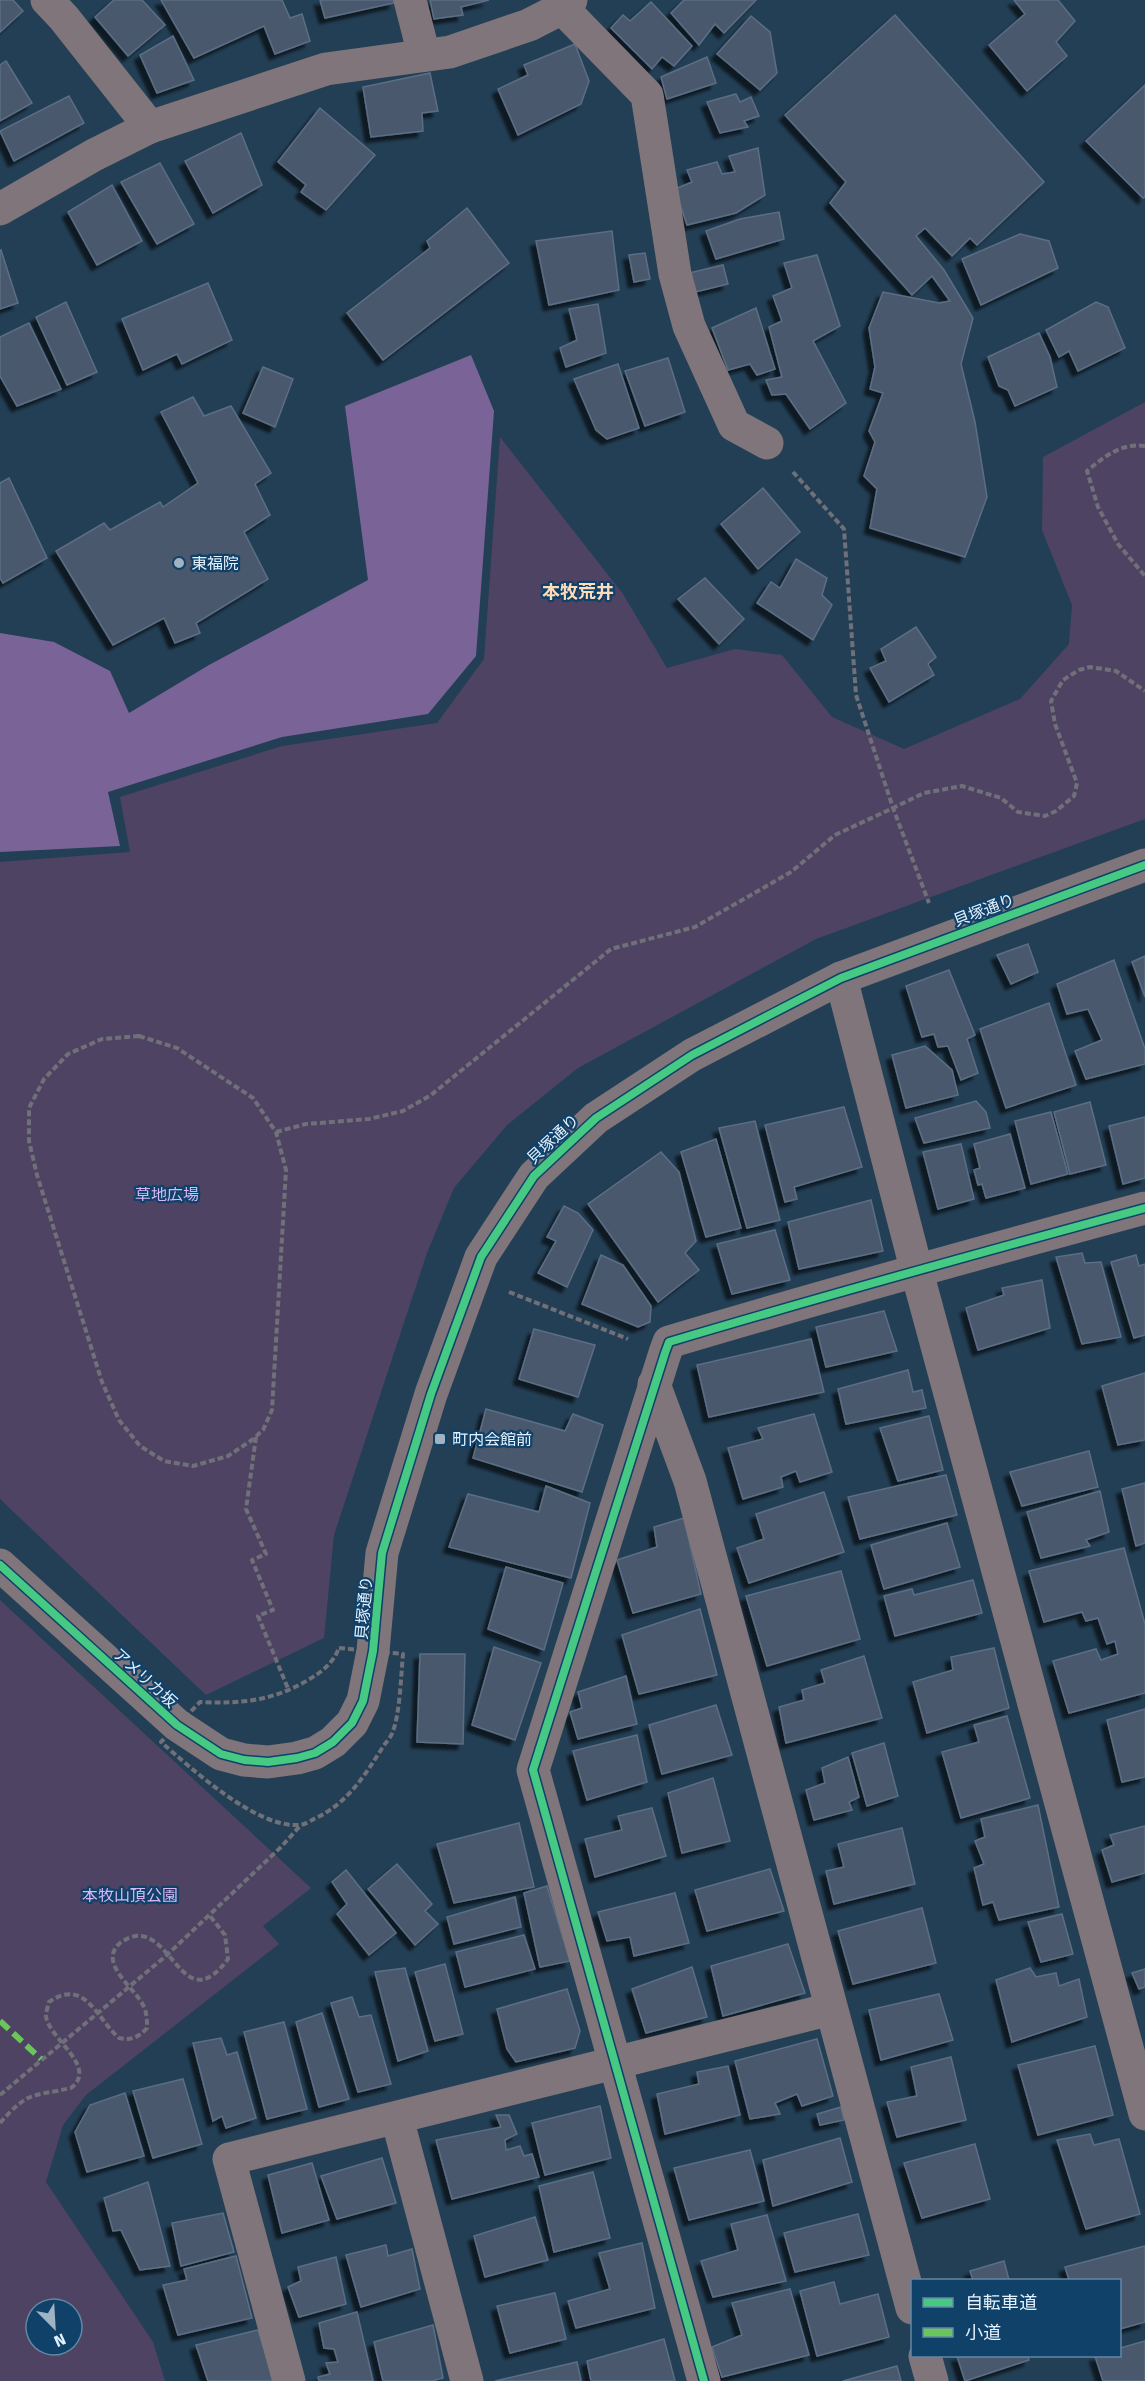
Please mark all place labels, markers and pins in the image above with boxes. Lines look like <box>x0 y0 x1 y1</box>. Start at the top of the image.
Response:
place label: 東福院 <box>191 554 239 573</box>
marker: 東福院 <box>172 556 186 570</box>
place label: 町内会館前 <box>452 1430 532 1449</box>
marker: 町内会館前 <box>433 1432 447 1446</box>

